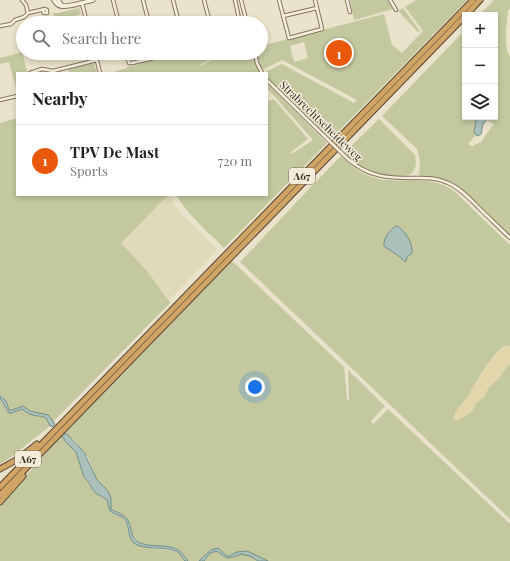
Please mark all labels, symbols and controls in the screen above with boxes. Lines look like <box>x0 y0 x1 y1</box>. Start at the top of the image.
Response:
map controls <box>462 12 498 120</box>
button: + <box>462 12 498 48</box>
search box <box>16 16 268 60</box>
icon: search <box>30 27 52 49</box>
text: Search here <box>62 28 141 48</box>
pin: 1 <box>326 38 352 68</box>
button: − <box>462 48 498 84</box>
street label: Strabrechtseheideweg <box>277 77 366 164</box>
button: layers <box>462 84 498 120</box>
text: Nearby <box>32 87 87 109</box>
text: TPV De Mast <box>70 142 159 162</box>
text: 1 <box>43 152 47 169</box>
text: 720 m <box>218 152 252 169</box>
text: Sports <box>70 162 108 179</box>
road number: A67 <box>289 168 315 184</box>
your location <box>245 377 265 397</box>
road number: A67 <box>15 451 41 467</box>

